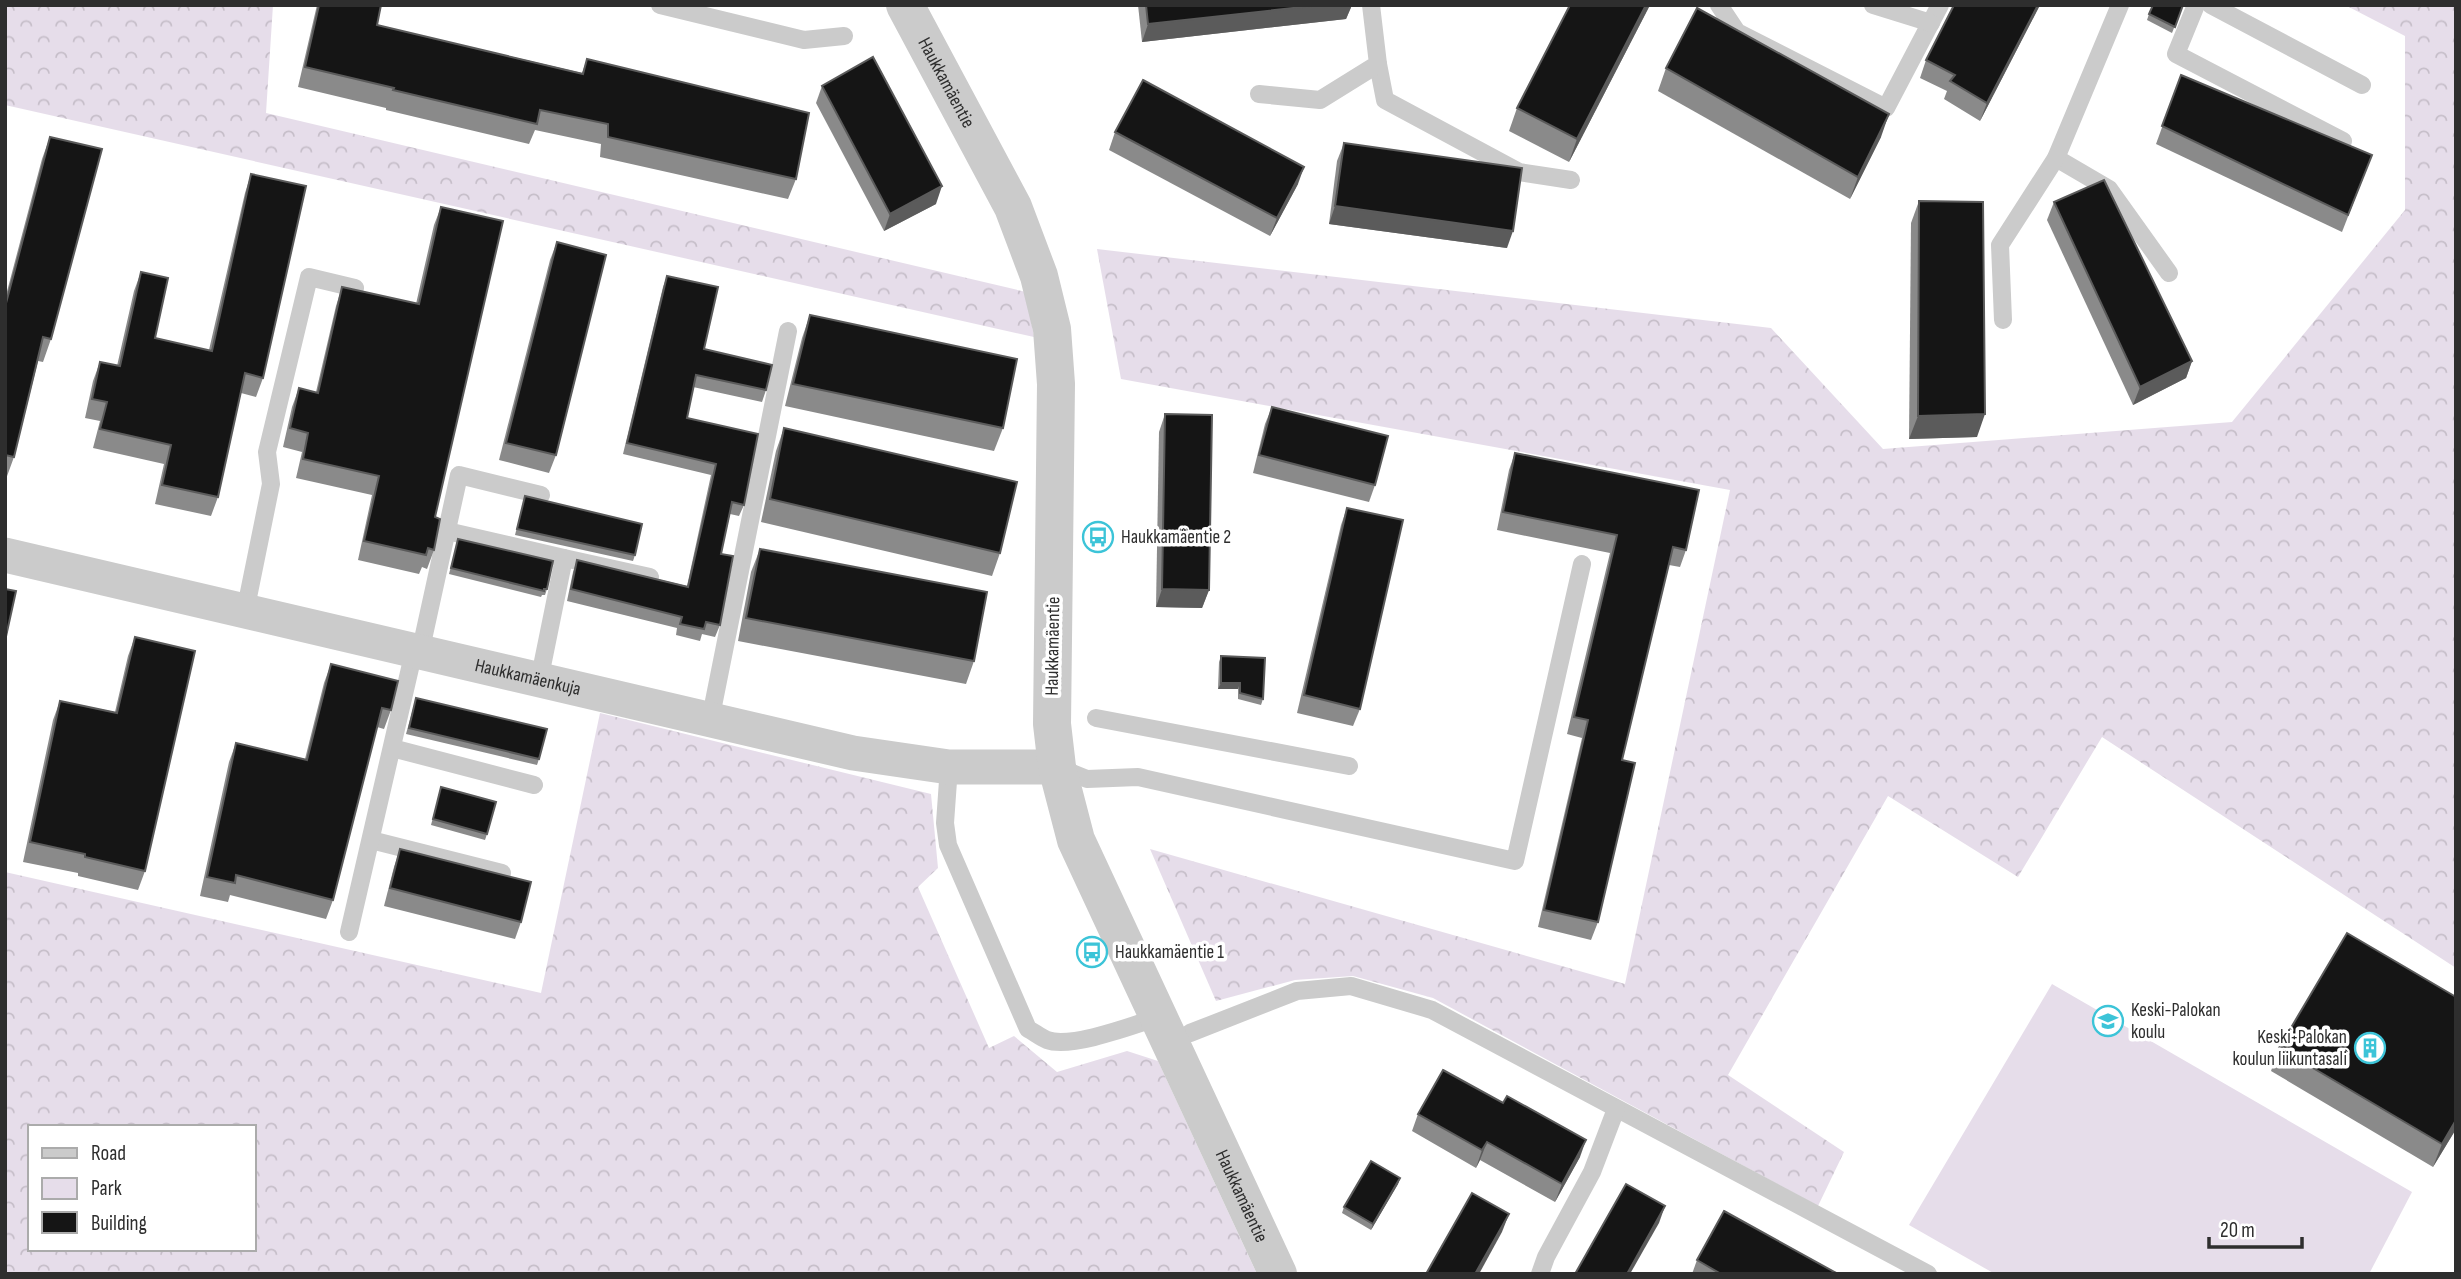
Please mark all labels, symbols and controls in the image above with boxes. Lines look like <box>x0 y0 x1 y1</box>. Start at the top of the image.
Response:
street label: Haukkamäentie <box>913 33 980 132</box>
bus stop icon: Haukkamäentie 2 <box>1081 520 1115 554</box>
place label: Haukkamäentie 2 <box>1121 526 1231 549</box>
street label: Haukkamäentie <box>1041 596 1065 696</box>
street label: Haukkamäenkuja <box>473 654 583 701</box>
bus stop icon: Haukkamäentie 1 <box>1075 935 1109 969</box>
place label: Haukkamäentie 1 <box>1115 941 1224 964</box>
place label: Keski-Palokan koulu <box>2131 999 2221 1044</box>
school or university icon: Keski-Palokan koulu <box>2091 1004 2125 1038</box>
place label: Keski-Palokan koulun liikuntasali <box>2233 1026 2347 1071</box>
building icon: Keski-Palokan koulun liikuntasali <box>2353 1031 2387 1065</box>
legend <box>28 1125 256 1251</box>
text: Road <box>91 1141 126 1166</box>
street label: Haukkamäentie <box>1210 1146 1273 1246</box>
text: Park <box>91 1176 122 1201</box>
scale bar <box>2209 1206 2302 1250</box>
text: Building <box>91 1211 147 1236</box>
text: 20 m <box>2220 1218 2255 1243</box>

